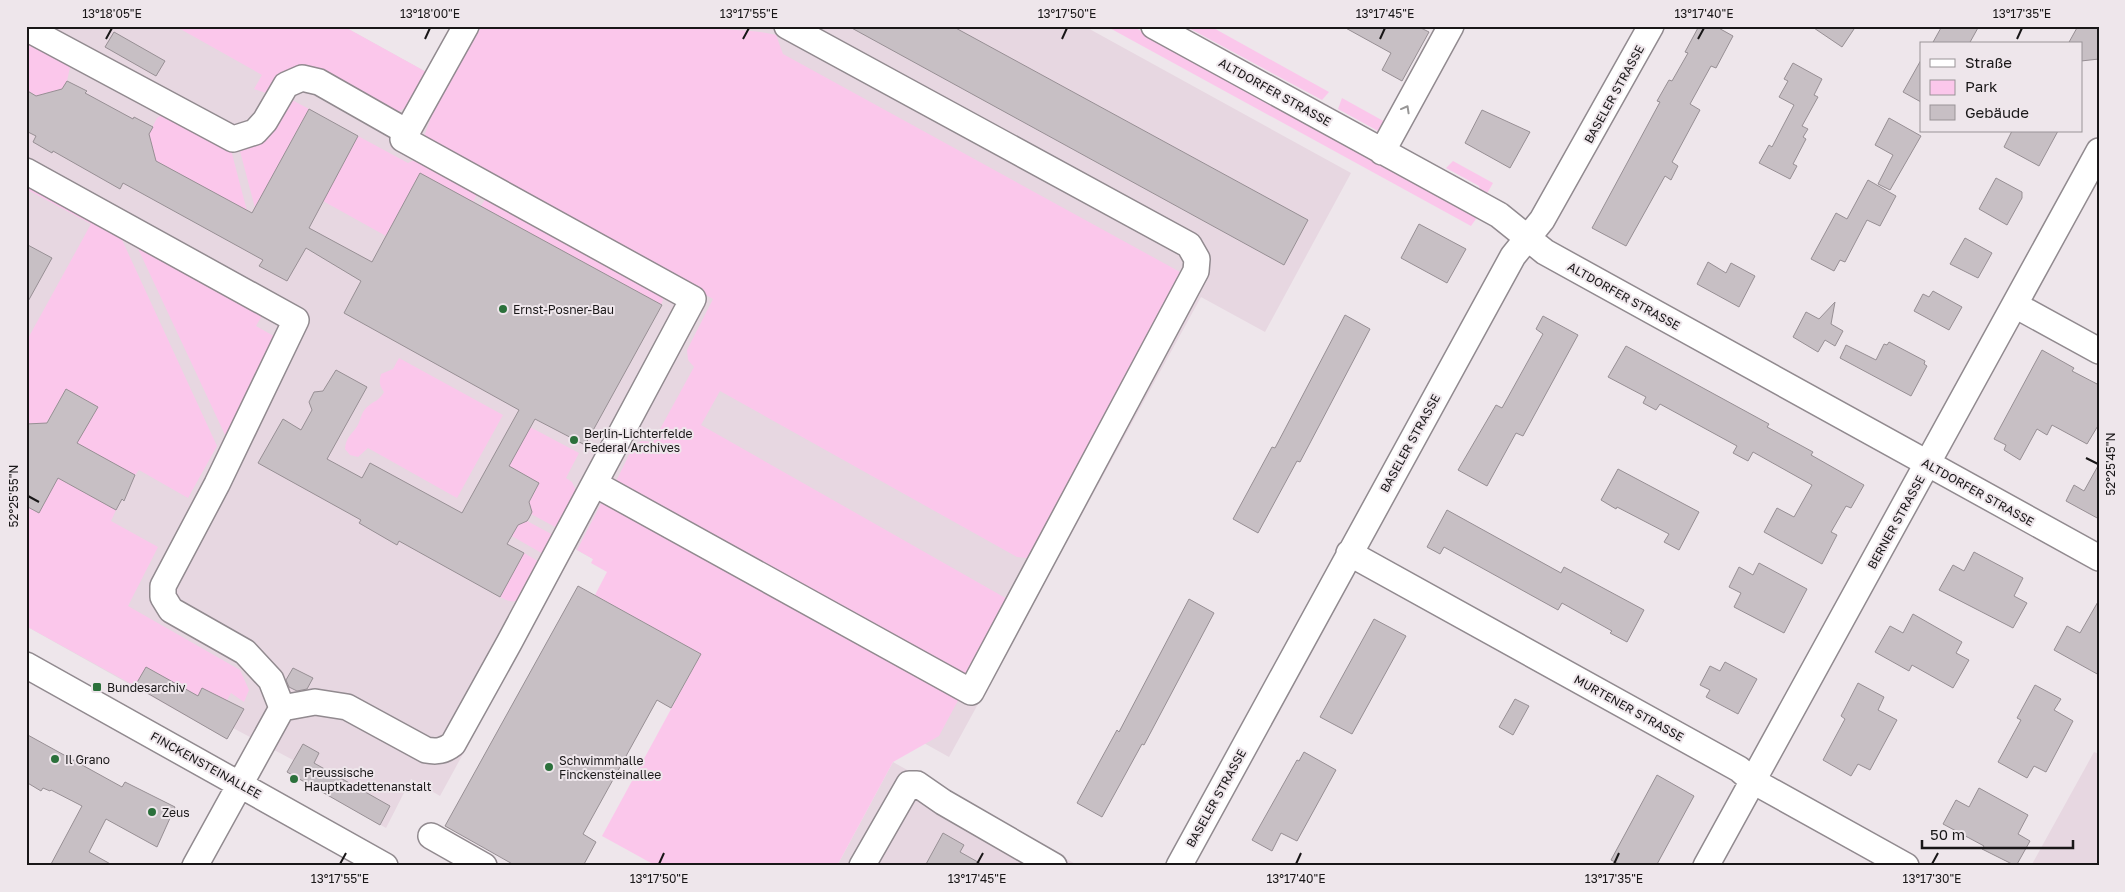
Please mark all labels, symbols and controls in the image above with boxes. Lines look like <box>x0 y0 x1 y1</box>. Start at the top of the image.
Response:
text: 13°18'05"E <box>82 6 142 21</box>
text: 13°18'00"E <box>400 6 460 21</box>
text: 13°17'55"E <box>720 6 778 21</box>
text: 13°17'50"E <box>1038 6 1096 21</box>
text: 13°17'45"E <box>1356 6 1414 21</box>
text: 13°17'40"E <box>1674 6 1734 21</box>
text: 13°17'35"E <box>1993 6 2051 21</box>
street label: BASELER STRASSE <box>1581 42 1647 146</box>
legend <box>1920 42 2082 132</box>
text: Straße <box>1965 53 2012 71</box>
street label: ALTDORFER STRASSE <box>1216 55 1334 129</box>
text: Park <box>1965 77 1998 95</box>
text: Gebäude <box>1965 103 2029 121</box>
one-way arrow <box>1400 105 1410 114</box>
street label: ALTDORFER STRASSE <box>1565 259 1683 333</box>
place label: Ernst-Posner-Bau <box>513 302 614 317</box>
marker: Ernst-Posner-Bau <box>497 303 509 315</box>
street label: BASELER STRASSE <box>1377 391 1443 495</box>
place label: Berlin-Lichterfelde Federal Archives <box>584 426 693 455</box>
text: 52°25'45"N <box>2103 432 2118 496</box>
marker: Berlin-Lichterfelde Federal Archives <box>568 434 580 446</box>
street label: ALTDORFER STRASSE <box>1919 455 2037 529</box>
text: 52°25'55"N <box>6 465 21 527</box>
street label: BERNER STRASSE <box>1864 472 1928 572</box>
street label: MURTENER STRASSE <box>1571 672 1687 744</box>
place label: Bundesarchiv <box>107 680 186 695</box>
marker: Bundesarchiv <box>91 681 103 693</box>
street label: FINCKENSTEINALLEE <box>148 728 264 802</box>
street label: BASELER STRASSE <box>1183 746 1249 850</box>
place label: Il Grano <box>65 752 110 767</box>
marker: Il Grano <box>49 753 61 765</box>
place label: Schwimmhalle Finckensteinallee <box>559 753 661 782</box>
marker: Schwimmhalle Finckensteinallee <box>543 761 555 773</box>
place label: Preussische Hauptkadettenanstalt <box>304 765 432 794</box>
marker: Preussische Hauptkadettenanstalt <box>288 773 300 785</box>
place label: Zeus <box>162 805 190 820</box>
marker: Zeus <box>146 806 158 818</box>
scale bar <box>1922 817 2074 849</box>
text: 50 m <box>1930 825 1965 843</box>
text: 13°17'55"E <box>311 871 369 886</box>
text: 13°17'50"E <box>630 871 688 886</box>
text: 13°17'45"E <box>948 871 1006 886</box>
text: 13°17'40"E <box>1266 871 1326 886</box>
text: 13°17'35"E <box>1585 871 1643 886</box>
text: 13°17'30"E <box>1903 871 1961 886</box>

